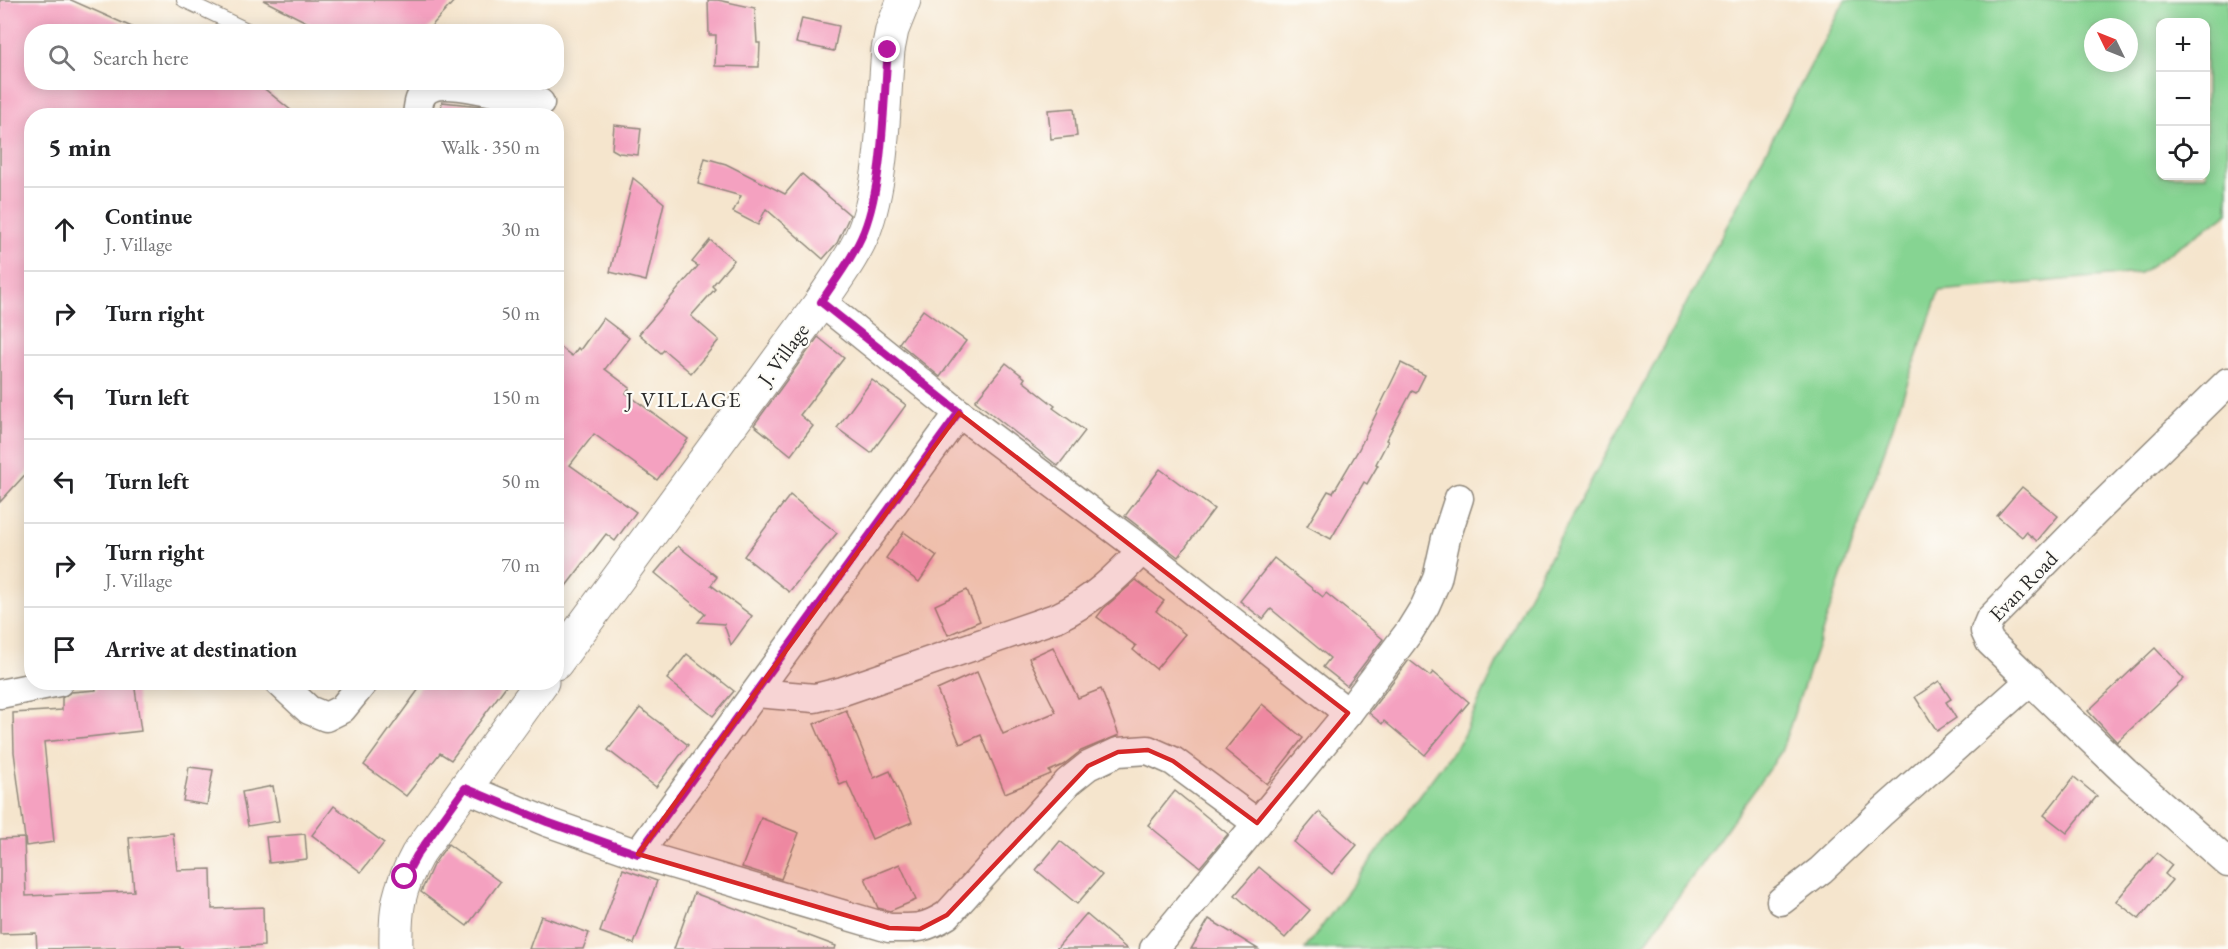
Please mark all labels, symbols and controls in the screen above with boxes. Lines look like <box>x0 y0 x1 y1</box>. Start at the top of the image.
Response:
north arrow <box>2084 18 2138 72</box>
map controls <box>2156 18 2210 180</box>
button: + <box>2156 18 2210 72</box>
search box <box>24 24 564 90</box>
route end <box>874 36 900 62</box>
icon: search <box>45 41 78 74</box>
text: Search here <box>93 43 188 72</box>
button: − <box>2156 72 2210 126</box>
button: locate <box>2156 126 2210 180</box>
text: 5 min <box>48 130 111 164</box>
text: Walk · 350 m <box>441 134 540 160</box>
text: Continue <box>105 202 192 231</box>
icon: ahead <box>48 213 81 246</box>
text: 30 m <box>501 216 540 242</box>
text: J. Village <box>105 231 172 257</box>
icon: right <box>48 297 81 330</box>
text: Turn right <box>105 299 204 328</box>
text: 50 m <box>501 300 540 326</box>
street label: J. Village <box>750 317 815 392</box>
icon: left <box>48 381 81 414</box>
text: Turn left <box>105 383 189 412</box>
text: 150 m <box>492 384 540 410</box>
district label: J VILLAGE <box>624 385 742 414</box>
icon: left <box>48 465 81 498</box>
text: Turn left <box>105 467 189 496</box>
text: 50 m <box>501 468 540 494</box>
text: Turn right <box>105 538 204 567</box>
street label: Evan Road <box>1983 545 2063 627</box>
icon: right <box>48 549 81 582</box>
text: 70 m <box>501 552 540 578</box>
text: J. Village <box>105 567 172 593</box>
icon: arrive <box>48 633 81 666</box>
text: Arrive at destination <box>105 635 297 664</box>
route start <box>391 863 417 889</box>

